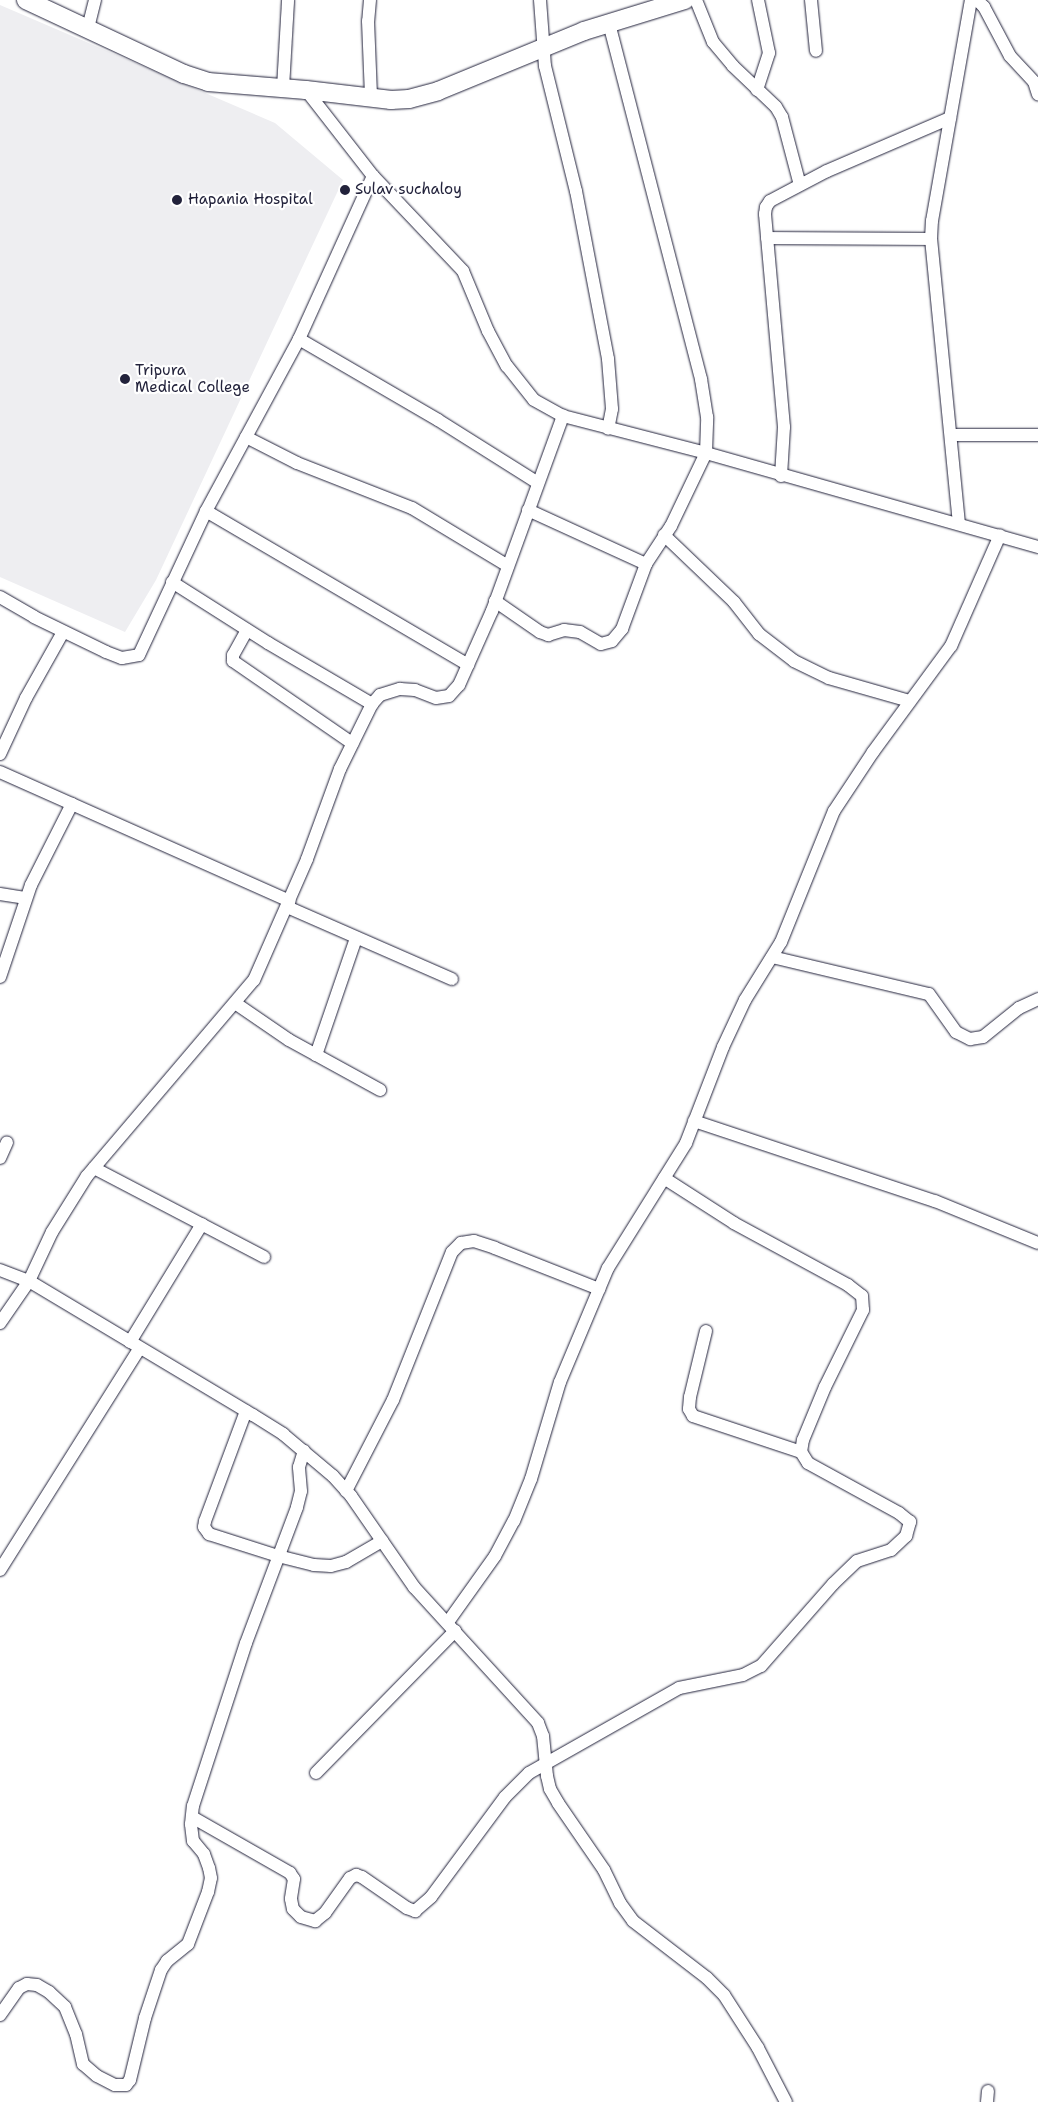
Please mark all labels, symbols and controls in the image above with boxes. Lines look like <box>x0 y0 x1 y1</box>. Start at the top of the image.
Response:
place label: Sulav suchaloy <box>355 181 462 199</box>
marker: Sulav suchaloy <box>339 184 351 196</box>
place label: Hapania Hospital <box>188 191 313 209</box>
marker: Hapania Hospital <box>170 193 184 207</box>
place label: Tripura Medical College <box>135 361 250 396</box>
marker: Tripura Medical College <box>119 373 131 385</box>

